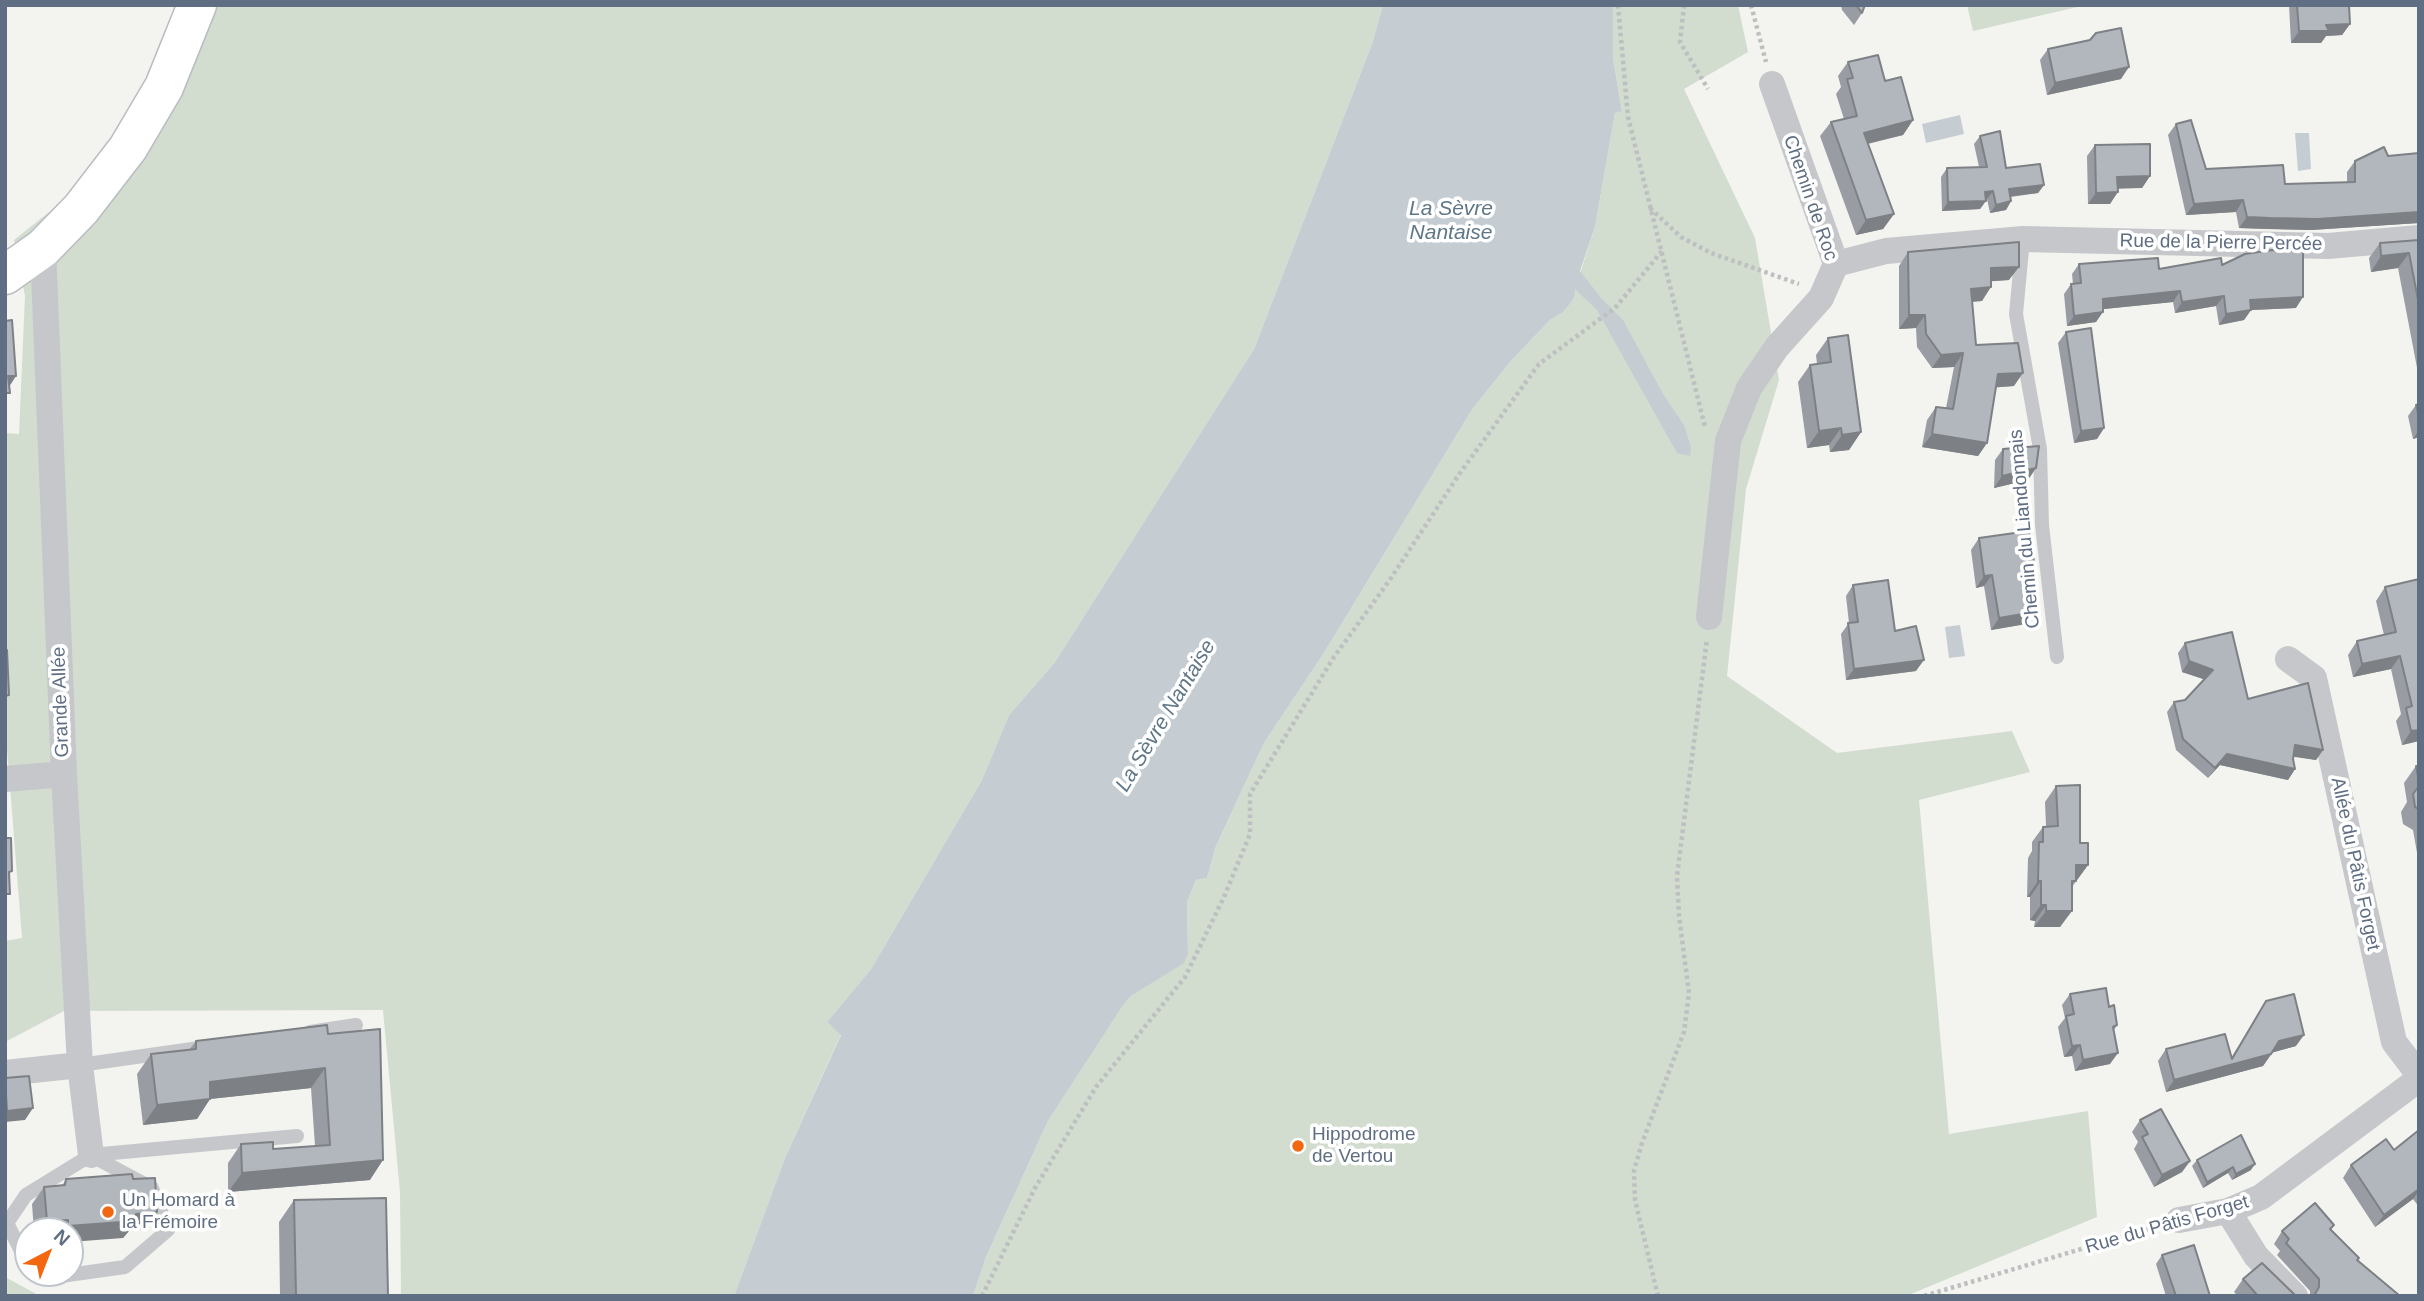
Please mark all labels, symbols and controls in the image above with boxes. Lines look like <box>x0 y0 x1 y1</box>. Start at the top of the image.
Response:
street label: Chemin de Roc <box>1778 132 1842 264</box>
water label: La Sèvre Nantaise <box>1409 196 1493 246</box>
street label: Rue de la Pierre Percée <box>2119 230 2323 256</box>
street label: Chemin du Liandonnais <box>2005 429 2045 629</box>
water label: La Sèvre Nantaise <box>1111 635 1221 797</box>
street label: Grande Allée <box>48 646 74 758</box>
street label: Allée du Pâtis Forget <box>2326 775 2384 953</box>
place label: Hippodrome de Vertou <box>1312 1124 1415 1168</box>
marker: Hippodrome de Vertou <box>1290 1138 1306 1154</box>
place label: Un Homard à la Frémoire <box>122 1190 235 1234</box>
street label: Rue du Pâtis Forget <box>2083 1191 2251 1259</box>
marker: Un Homard à la Frémoire <box>100 1204 116 1220</box>
north arrow <box>14 1217 84 1287</box>
text: N <box>50 1225 74 1250</box>

